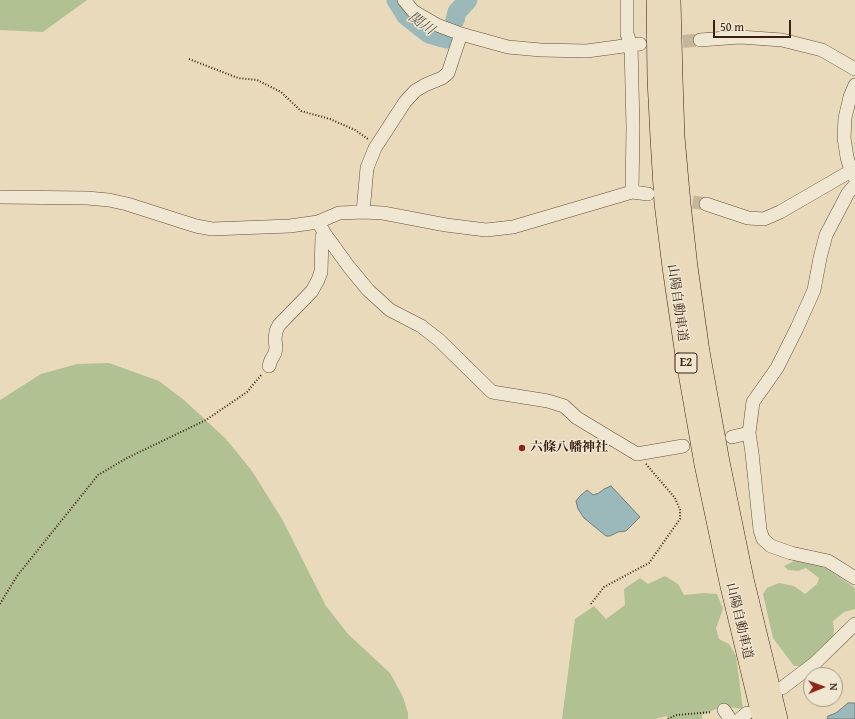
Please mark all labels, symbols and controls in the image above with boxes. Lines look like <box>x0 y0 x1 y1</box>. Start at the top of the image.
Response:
water label: 関川 <box>405 9 437 39</box>
scale bar <box>715 12 793 38</box>
text: 50 m <box>720 18 744 35</box>
street label: 山陽自動車道 <box>664 263 690 343</box>
road number: E2 <box>675 353 697 373</box>
place label: 六條八幡神社 <box>530 440 608 456</box>
marker: 六條八幡神社 <box>517 443 527 453</box>
street label: 山陽自動車道 <box>723 581 755 661</box>
north arrow <box>803 667 843 707</box>
text: N <box>826 683 842 691</box>

